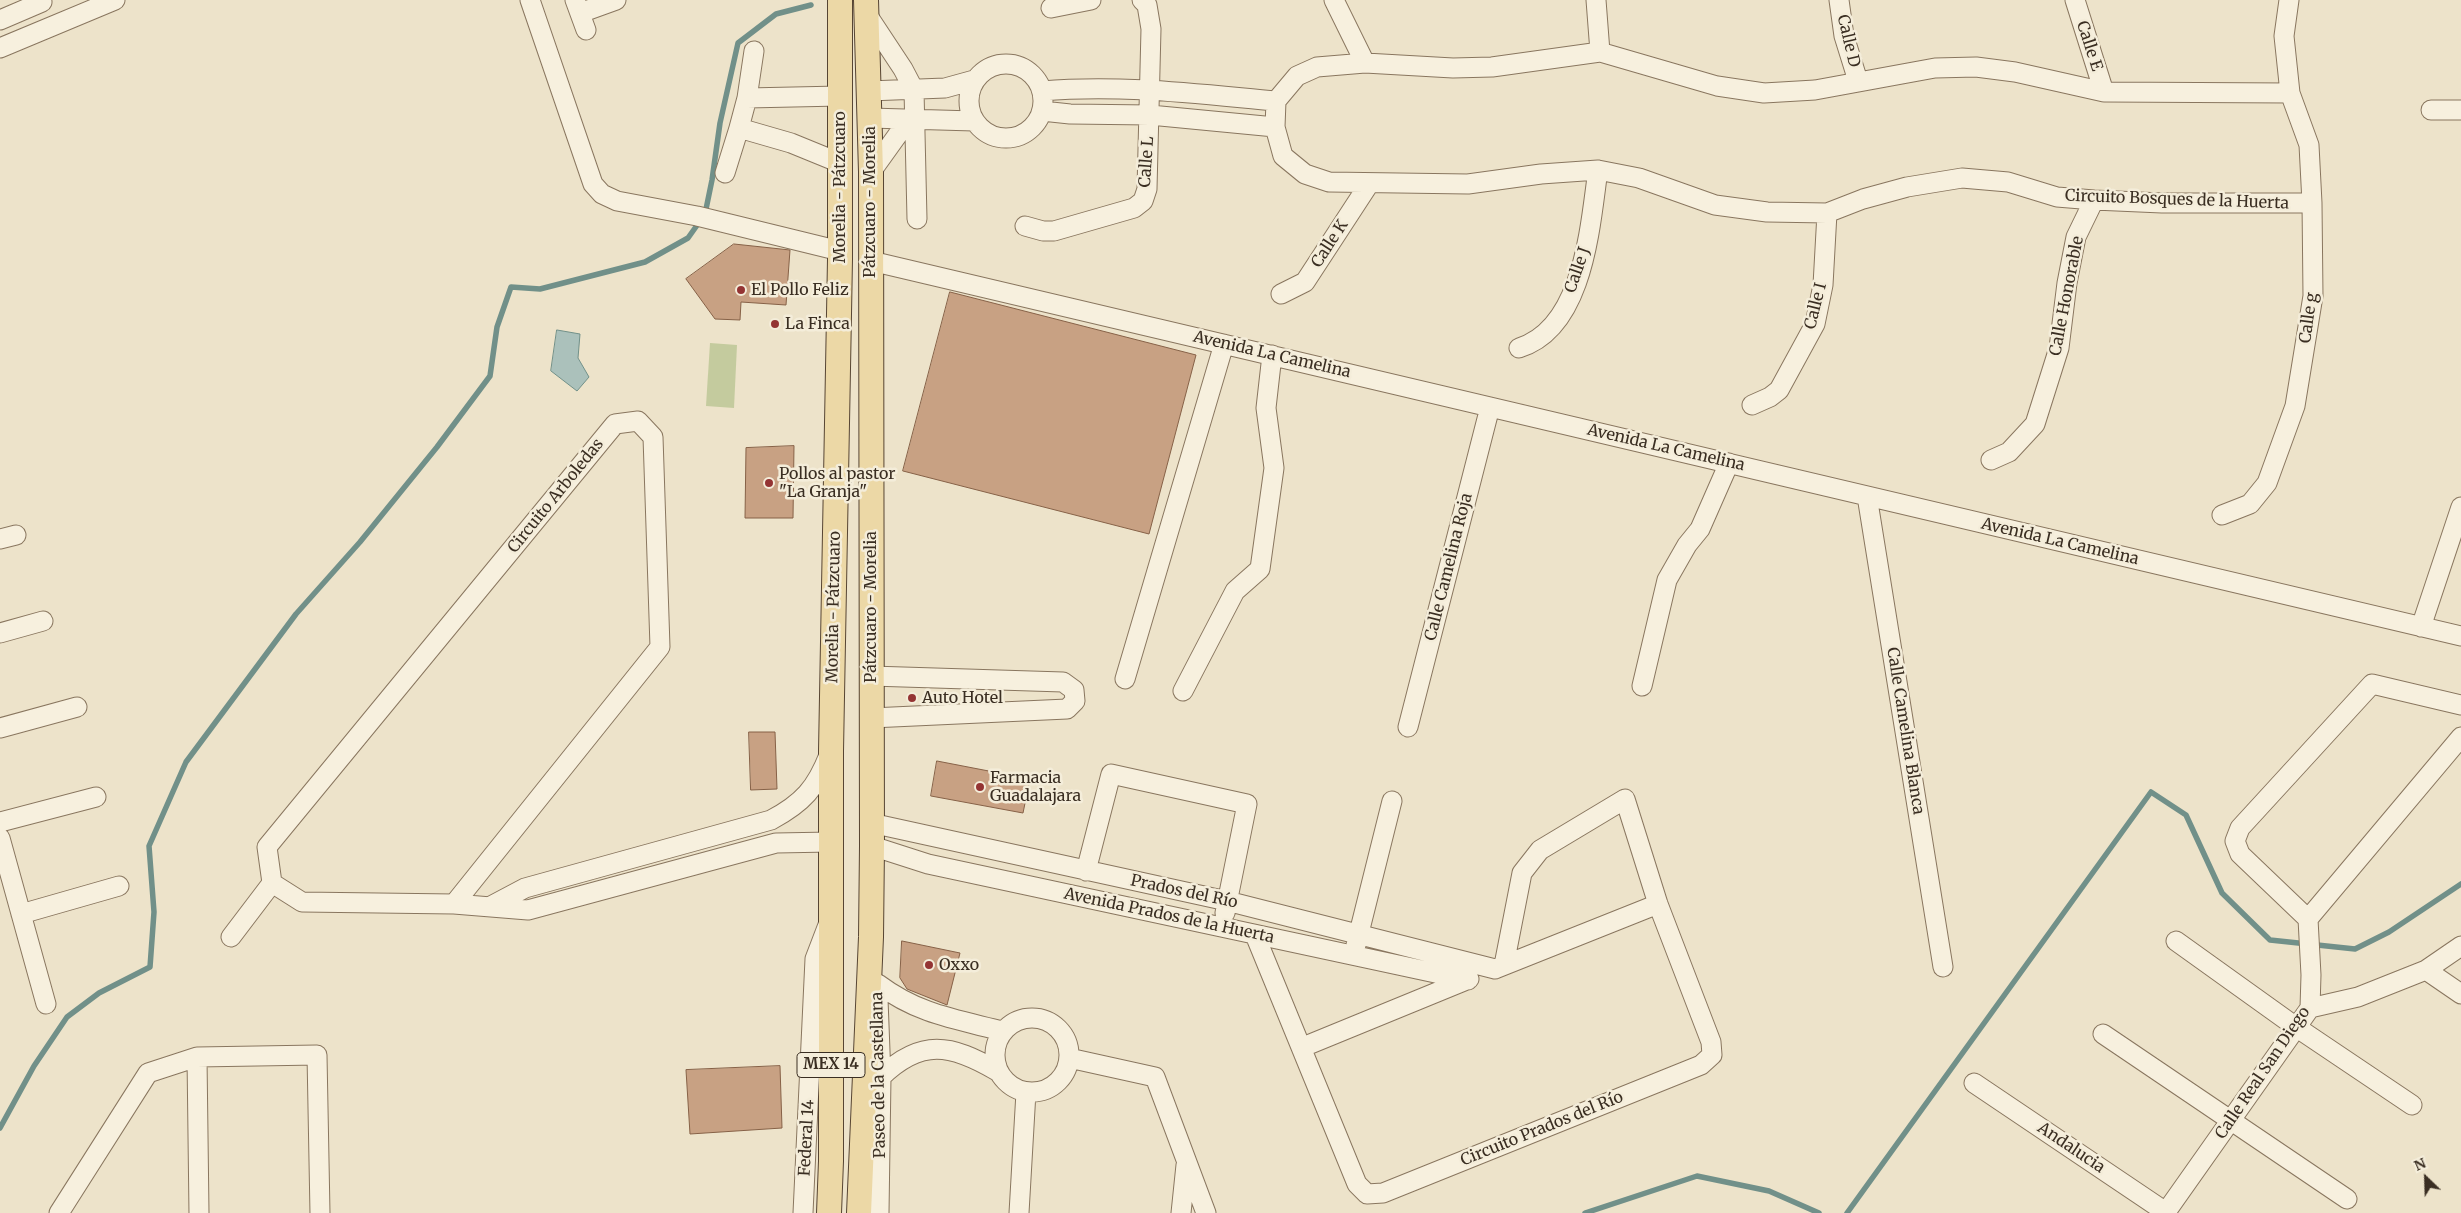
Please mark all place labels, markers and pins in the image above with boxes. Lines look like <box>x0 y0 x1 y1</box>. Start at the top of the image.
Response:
place label: El Pollo Feliz <box>751 280 849 300</box>
marker: El Pollo Feliz <box>735 284 747 296</box>
place label: La Finca <box>785 314 850 334</box>
marker: La Finca <box>769 318 781 330</box>
place label: Pollos al pastor "La Granja" <box>779 464 895 502</box>
marker: Pollos al pastor "La Granja" <box>763 477 775 489</box>
place label: Auto Hotel <box>922 688 1003 708</box>
marker: Auto Hotel <box>906 692 918 704</box>
place label: Farmacia Guadalajara <box>990 768 1081 806</box>
marker: Farmacia Guadalajara <box>974 781 986 793</box>
place label: Oxxo <box>939 955 979 975</box>
marker: Oxxo <box>923 959 935 971</box>

